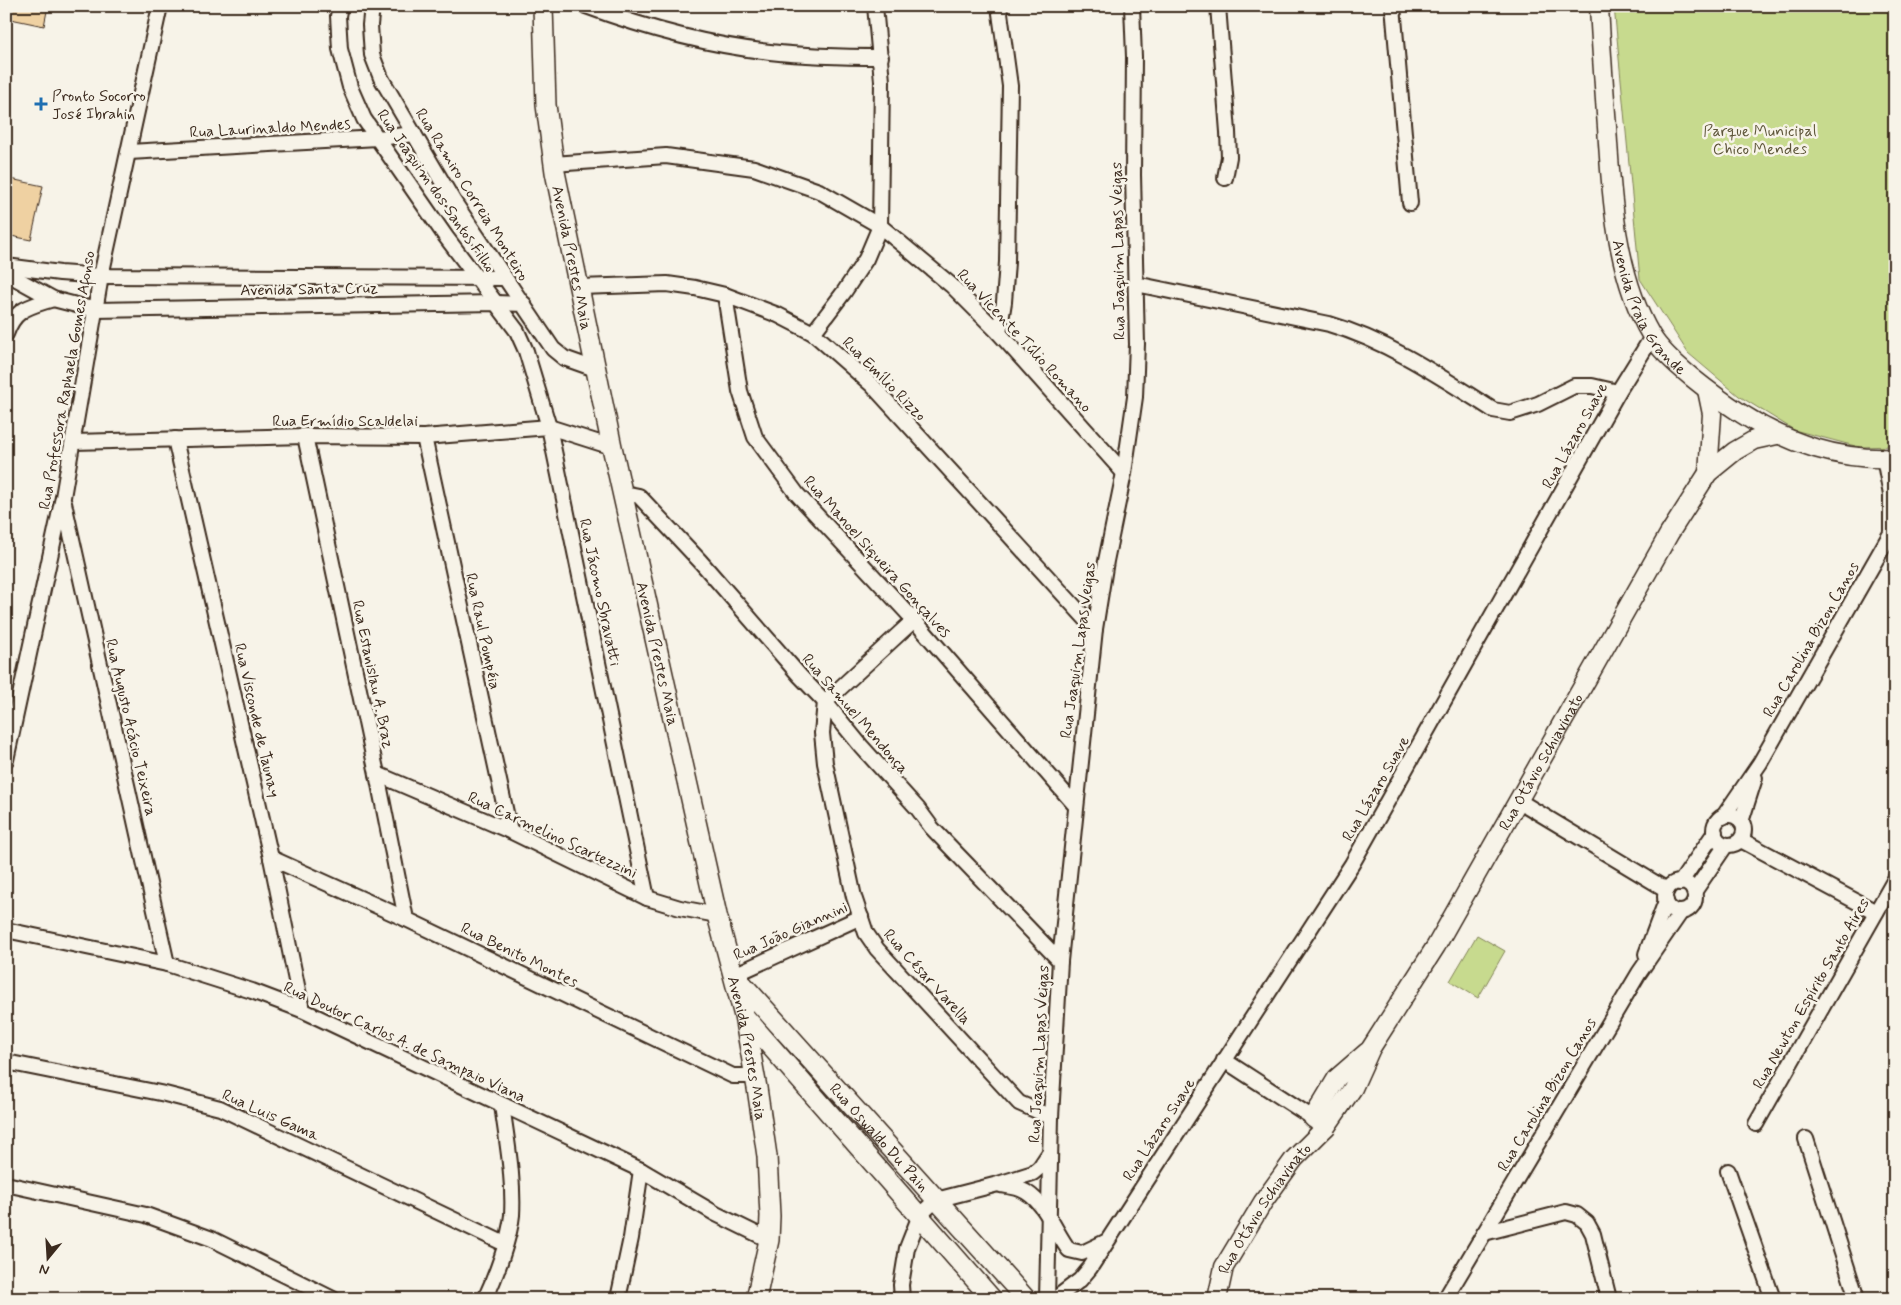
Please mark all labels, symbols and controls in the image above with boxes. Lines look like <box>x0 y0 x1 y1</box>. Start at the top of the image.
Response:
place label: Pronto Socorro José Ibrahin <box>52 86 146 125</box>
marker: Pronto Socorro José Ibrahin <box>34 97 48 111</box>
street label: Rua Ramiro Correia Monteiro <box>410 104 534 285</box>
street label: Rua Joaquim dos Santos Filho <box>372 105 500 276</box>
street label: Rua Laurinaldo Mendes <box>189 114 351 143</box>
park label: Parque Municipal Chico Mendes <box>1703 121 1817 160</box>
street label: Rua Joaquim Lapas Veigas <box>1106 162 1131 340</box>
street label: Avenida Prestes Maia <box>546 184 596 332</box>
street label: Avenida Praia Grande <box>1607 238 1691 380</box>
street label: Rua Professora Raphaela Gomes Afonso <box>34 249 103 512</box>
street label: Rua Vicente Túlio Romano <box>952 265 1096 417</box>
street label: Avenida Santa Cruz <box>240 278 378 301</box>
street label: Rua Emílio Rizzo <box>837 332 931 426</box>
street label: Rua Lázaro Suave <box>1537 378 1613 493</box>
street label: Rua Ermídio Scaldelai <box>272 411 418 432</box>
street label: Rua Manoel Siqueira Gonçalves <box>798 471 955 643</box>
street label: Rua Jácomo Sbravatti <box>574 517 625 668</box>
street label: Rua Carolina Bizon Canos <box>1758 558 1864 721</box>
street label: Rua Joaquim Lapas Veigas <box>1056 560 1101 740</box>
street label: Rua Raul Pompéia <box>460 571 505 692</box>
street label: Avenida Prestes Maia <box>630 580 683 728</box>
street label: Rua Estanislau A. Braz <box>347 598 399 750</box>
street label: Rua Augusto Acácio Teixeira <box>100 637 161 818</box>
street label: Rua Visconde de Taunay <box>229 641 284 799</box>
street label: Rua Samuel Mendonça <box>797 649 913 779</box>
street label: Rua Otávio Schiavinato <box>1494 690 1589 835</box>
street label: Rua Lázaro Suave <box>1338 732 1415 845</box>
street label: Rua Carmelino Scartezzini <box>464 787 640 884</box>
street label: Rua Newton Espírito Santo Aires <box>1748 894 1875 1093</box>
street label: Rua João Giannini <box>730 897 851 966</box>
street label: Rua Benito Montes <box>457 918 582 993</box>
street label: Rua César Varella <box>878 925 975 1029</box>
street label: Rua Joaquim Lapas Veigas <box>1024 964 1055 1144</box>
street label: Avenida Prestes Maia <box>722 974 771 1122</box>
street label: Rua Doutor Carlos A. de Sampaio Viana <box>280 977 529 1108</box>
street label: Rua Carolina Bizon Canos <box>1493 1014 1602 1176</box>
street label: Rua Lázaro Suave <box>1118 1074 1201 1185</box>
street label: Rua Oswaldo Du Pain <box>824 1079 933 1197</box>
street label: Rua Luis Gama <box>219 1085 323 1146</box>
street label: Rua Otávio Schiavinato <box>1214 1139 1316 1275</box>
north arrow <box>22 1232 72 1282</box>
text: N <box>37 1259 52 1279</box>

